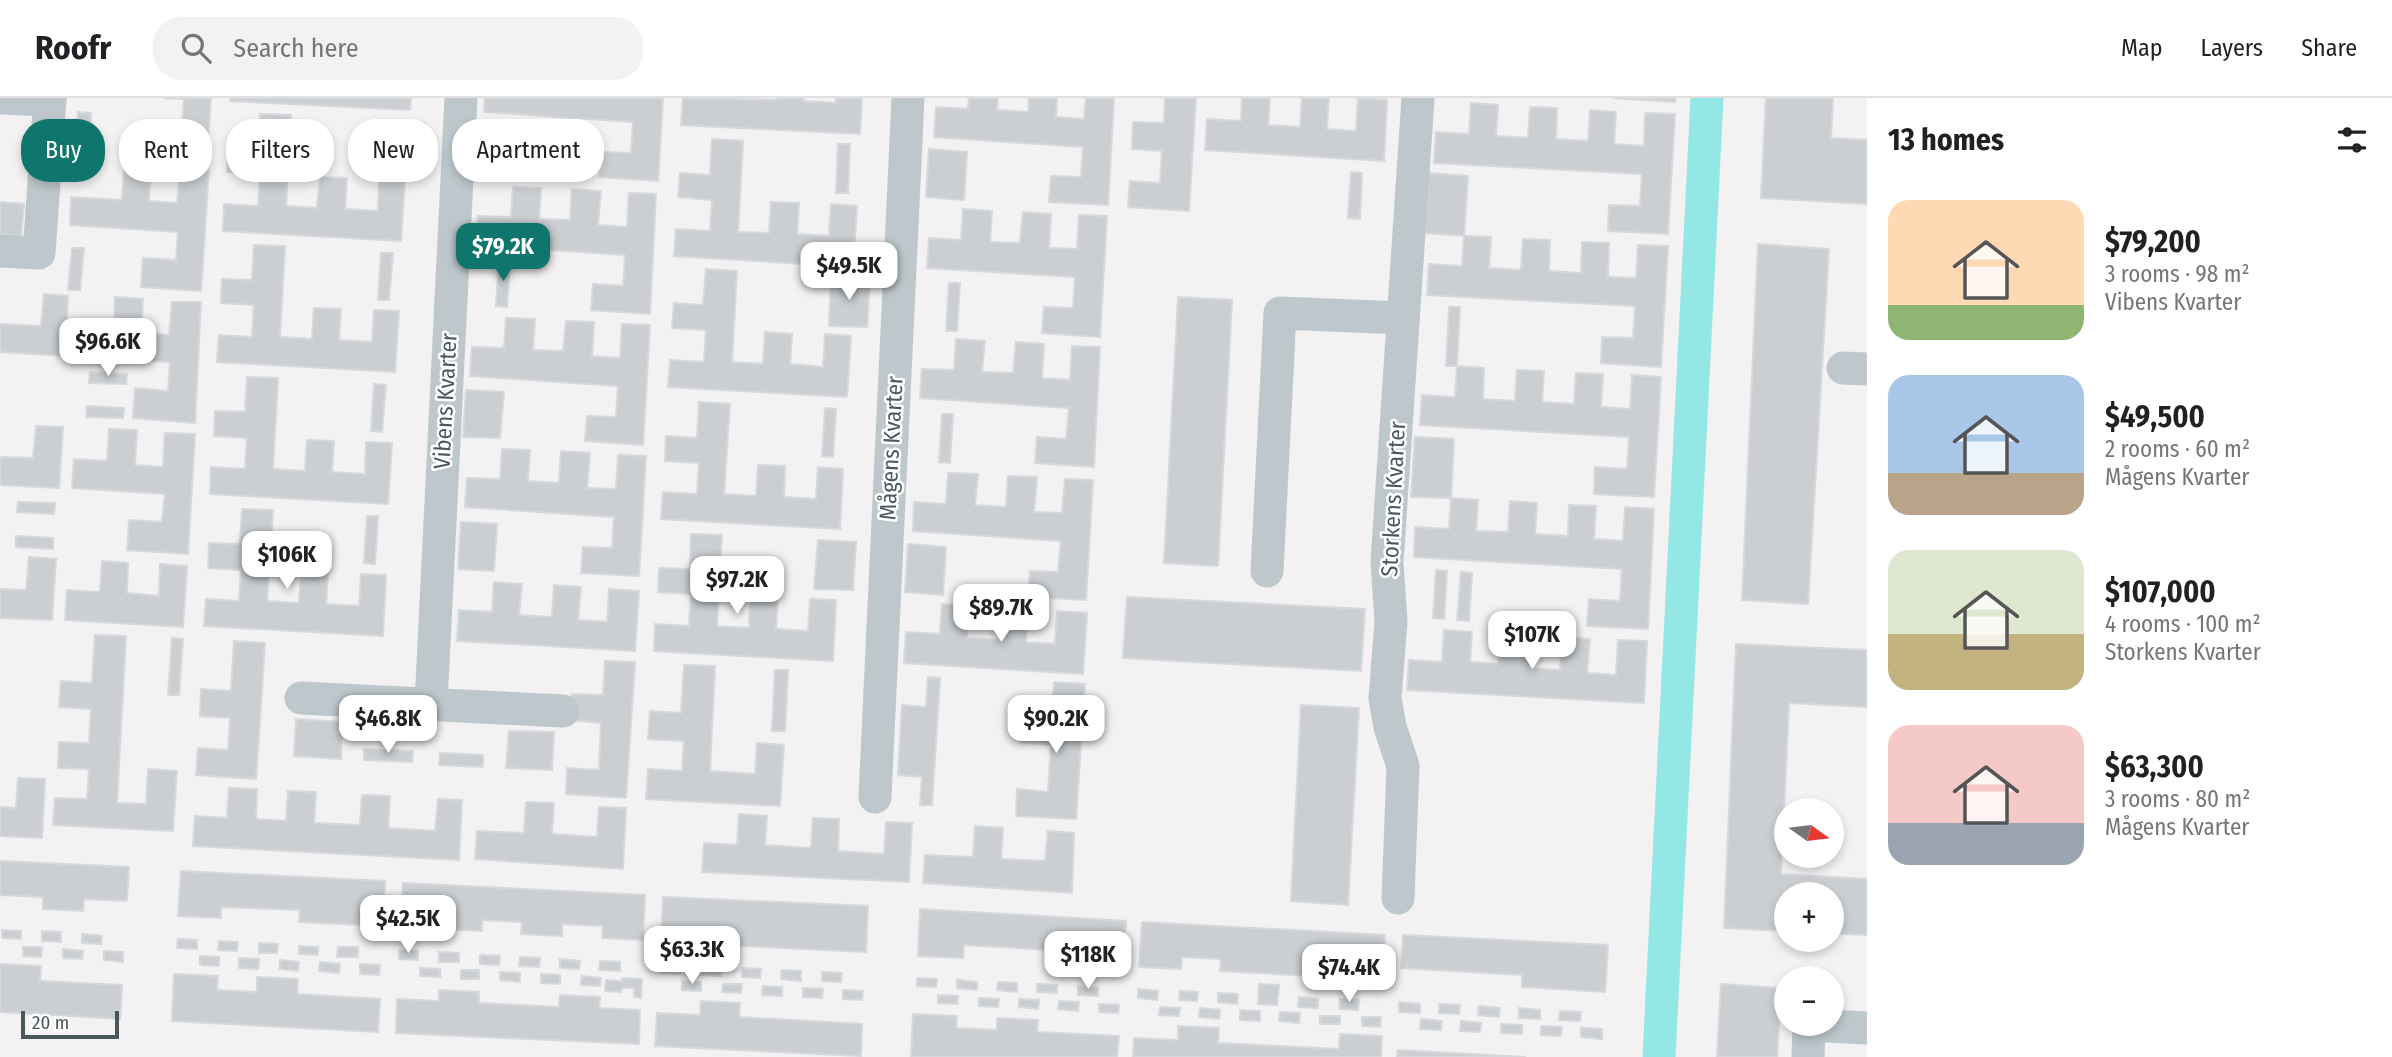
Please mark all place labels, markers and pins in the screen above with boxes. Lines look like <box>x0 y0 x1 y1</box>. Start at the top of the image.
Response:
pin: $79.2K <box>446 223 560 283</box>
pin: $49.5K <box>792 242 906 302</box>
pin: $96.6K <box>51 318 165 378</box>
pin: $106K <box>238 532 336 591</box>
pin: $97.2K <box>680 556 794 616</box>
pin: $89.7K <box>944 584 1058 644</box>
pin: $107K <box>1483 612 1581 671</box>
pin: $46.8K <box>331 696 445 755</box>
pin: $90.2K <box>999 696 1113 755</box>
pin: $42.5K <box>351 896 465 955</box>
pin: $63.3K <box>635 926 749 986</box>
pin: $118K <box>1039 932 1137 991</box>
pin: $74.4K <box>1292 944 1406 1004</box>

